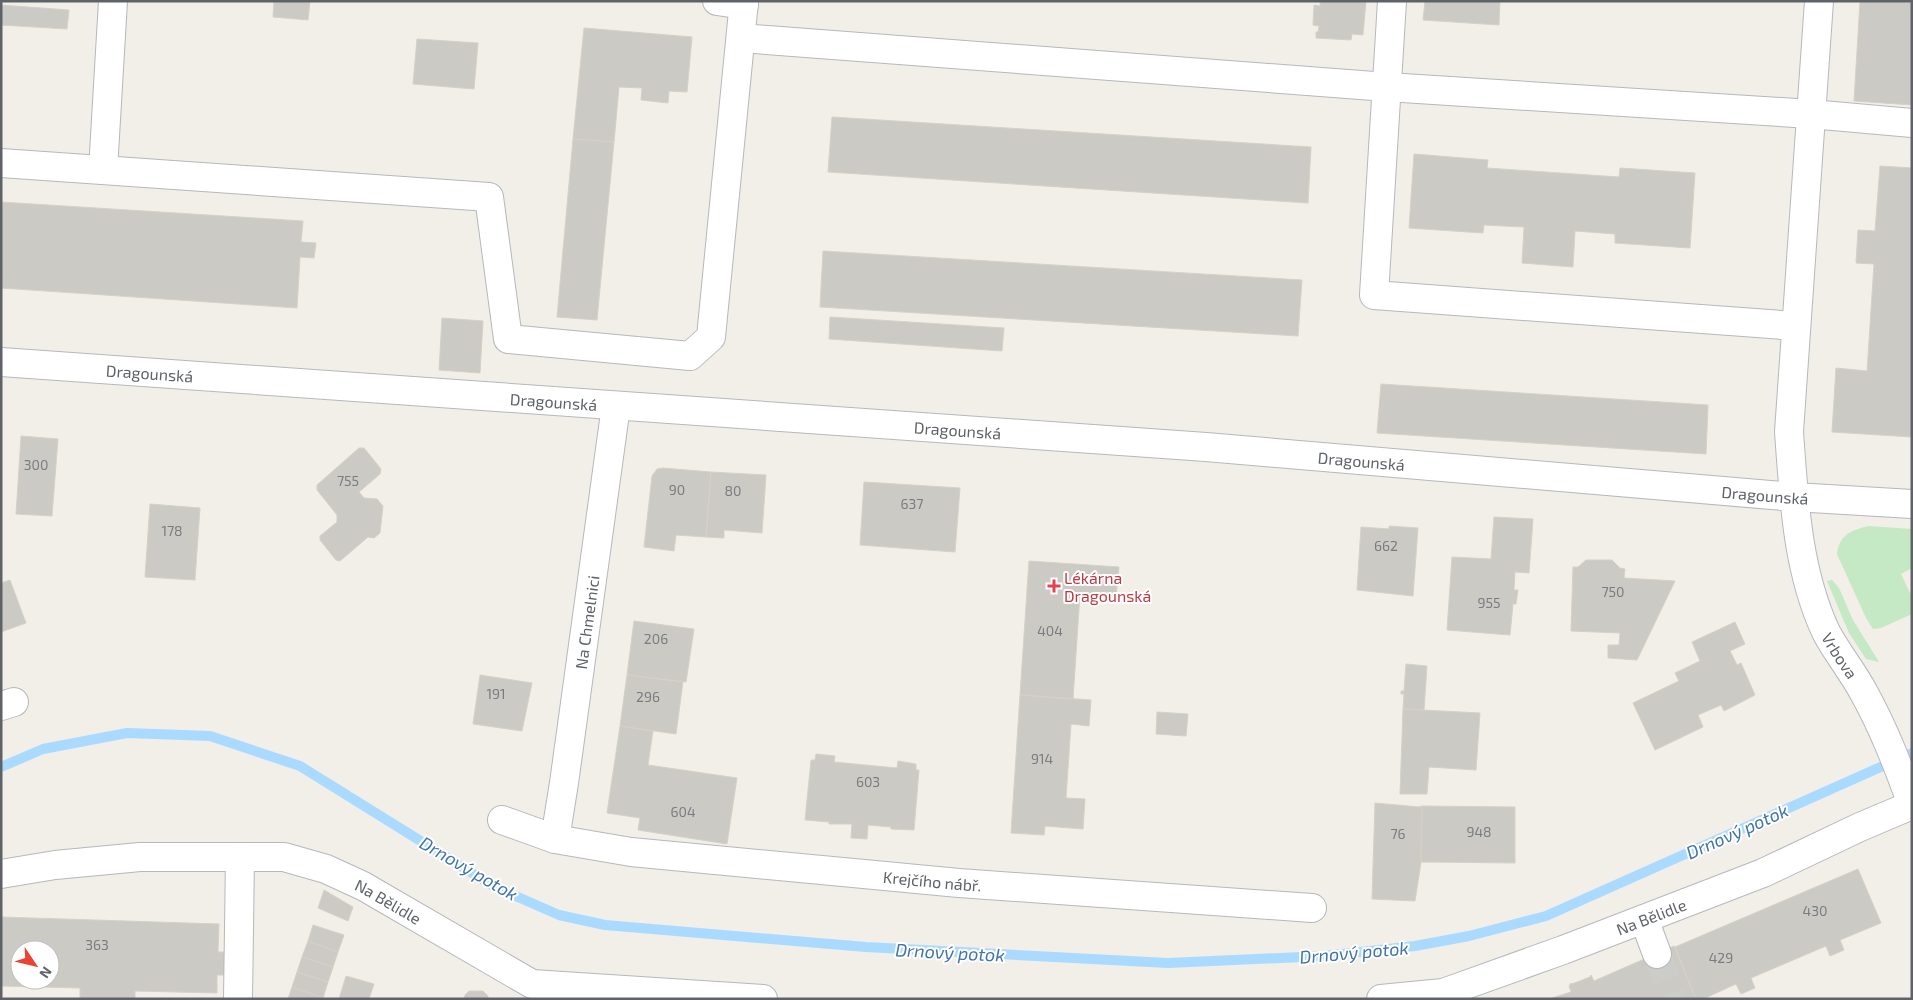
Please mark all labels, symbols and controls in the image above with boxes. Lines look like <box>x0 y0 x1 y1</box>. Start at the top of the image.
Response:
street label: Dragounská <box>105 360 194 385</box>
street label: Dragounská <box>509 388 598 414</box>
street label: Dragounská <box>913 417 1002 442</box>
street label: Dragounská <box>1317 447 1406 473</box>
house number: 300 <box>24 456 48 473</box>
house number: 755 <box>337 472 359 489</box>
house number: 90 <box>669 481 685 498</box>
street label: Dragounská <box>1721 481 1809 507</box>
house number: 80 <box>725 482 741 499</box>
house number: 637 <box>901 495 923 512</box>
house number: 178 <box>161 522 183 539</box>
house number: 662 <box>1374 537 1398 554</box>
place label: Lékárna Dragounská <box>1064 568 1151 605</box>
street label: Na Chmelnici <box>570 574 602 670</box>
marker: Lékárna Dragounská <box>1048 580 1060 592</box>
house number: 750 <box>1601 583 1625 600</box>
house number: 955 <box>1477 594 1501 611</box>
house number: 404 <box>1037 622 1063 639</box>
street label: Vrbova <box>1819 629 1862 682</box>
house number: 206 <box>644 630 668 647</box>
house number: 191 <box>486 685 506 702</box>
house number: 296 <box>636 688 660 705</box>
house number: 914 <box>1031 750 1053 767</box>
house number: 603 <box>856 773 880 790</box>
water label: Drnový potok <box>1683 799 1791 863</box>
house number: 604 <box>670 803 696 820</box>
house number: 948 <box>1466 823 1492 840</box>
house number: 76 <box>1390 825 1406 842</box>
water label: Drnový potok <box>416 831 522 905</box>
street label: Krejčího nábř. <box>882 866 982 894</box>
street label: Na Bělidle <box>352 874 425 927</box>
street label: Na Bělidle <box>1613 894 1689 938</box>
house number: 430 <box>1803 902 1827 919</box>
house number: 363 <box>85 936 109 953</box>
water label: Drnový potok <box>1299 936 1409 968</box>
water label: Drnový potok <box>895 938 1005 966</box>
north arrow <box>10 940 60 990</box>
house number: 429 <box>1709 949 1733 966</box>
text: N <box>36 964 56 982</box>

